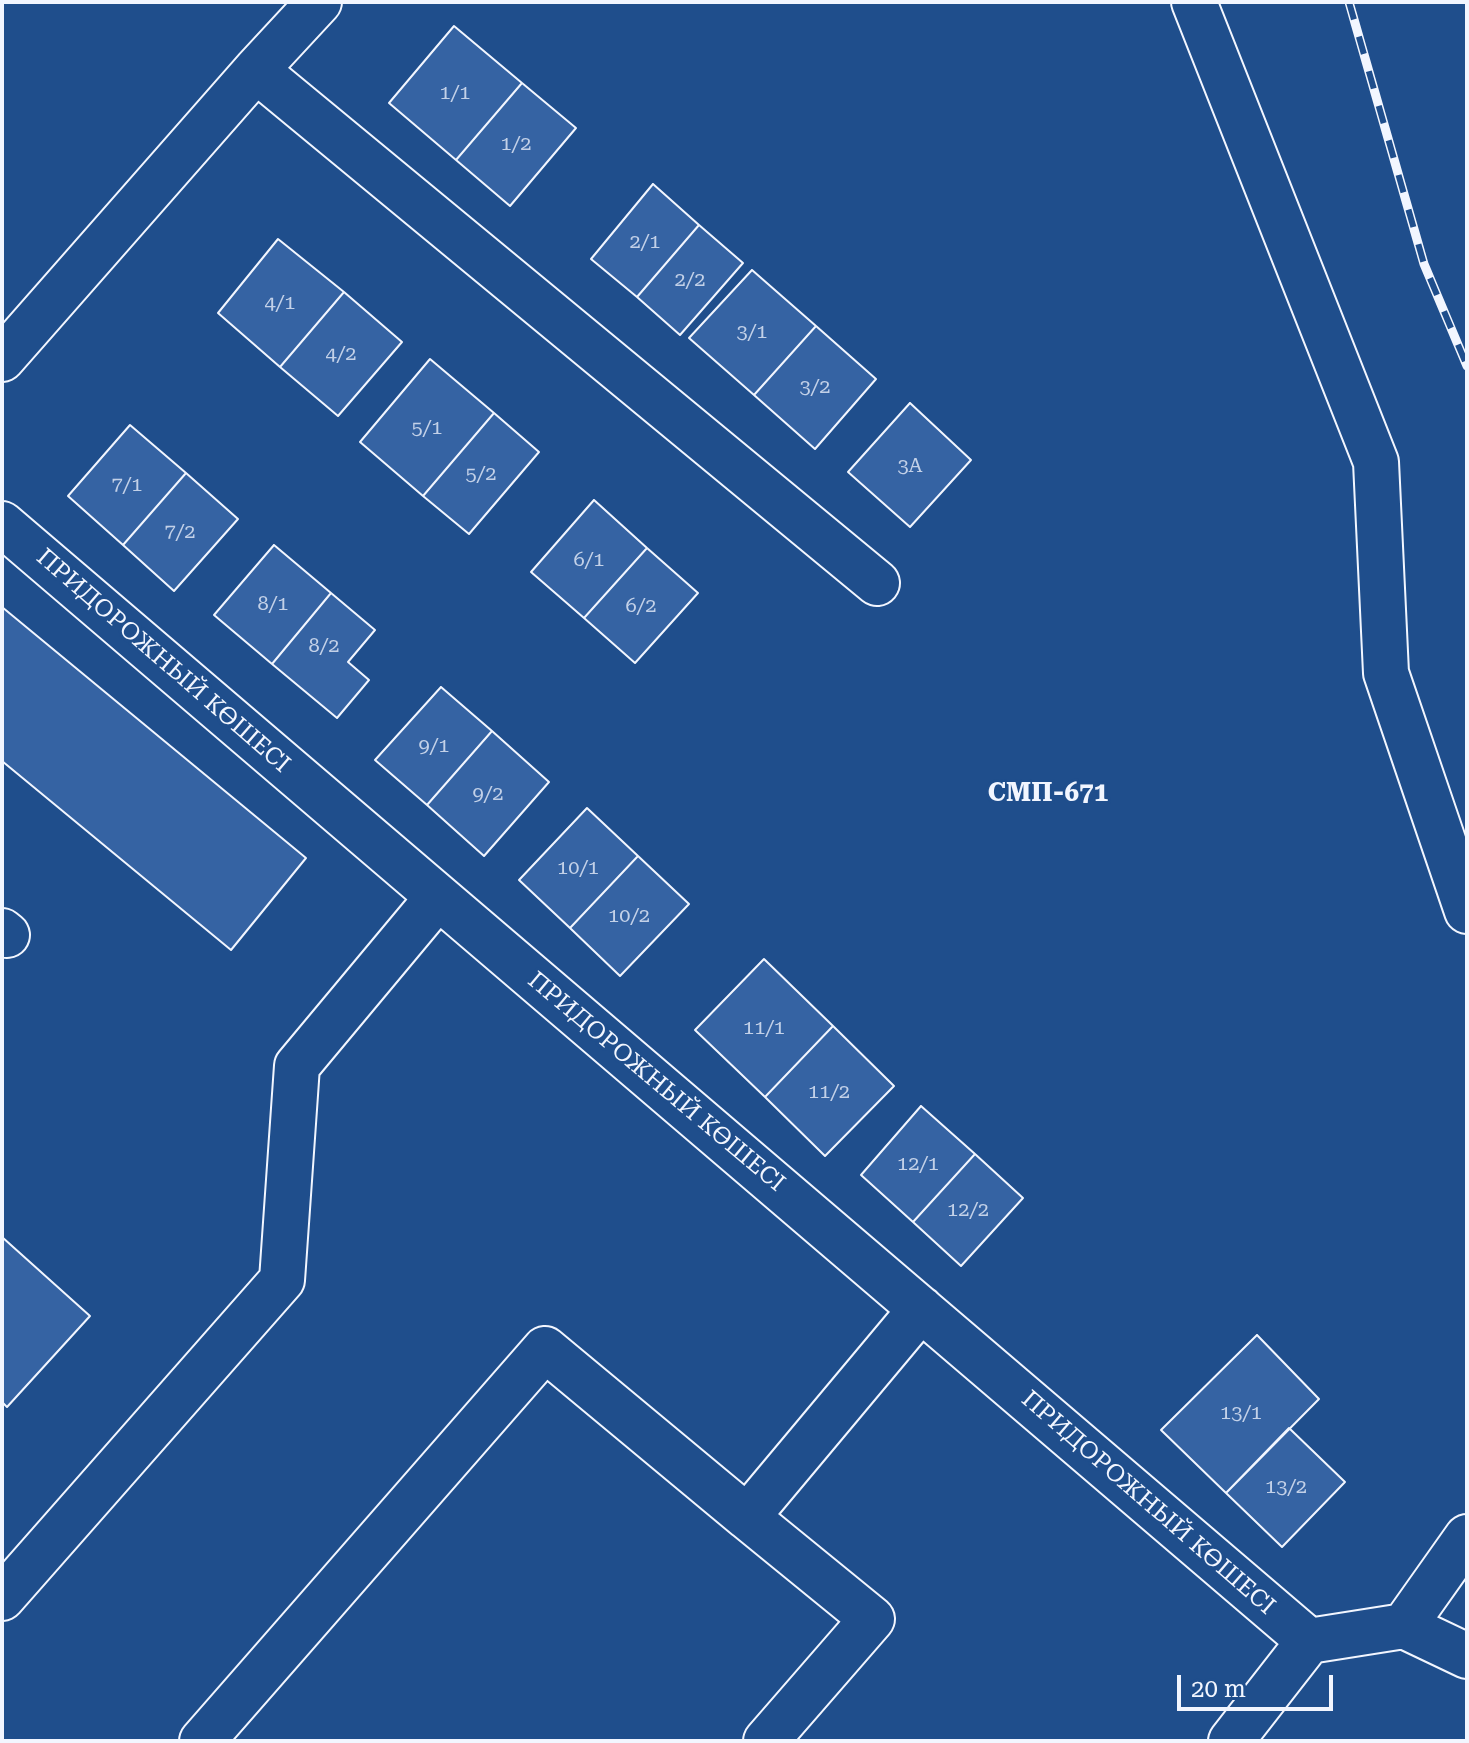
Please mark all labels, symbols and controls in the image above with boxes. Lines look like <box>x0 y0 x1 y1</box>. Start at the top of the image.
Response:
house number: 1/1 <box>440 81 470 105</box>
house number: 1/2 <box>501 132 531 156</box>
house number: 2/1 <box>630 230 660 254</box>
house number: 2/2 <box>675 268 705 292</box>
house number: 4/1 <box>265 291 295 315</box>
house number: 3/1 <box>737 320 767 344</box>
house number: 4/2 <box>326 342 356 366</box>
house number: 3/2 <box>800 375 830 399</box>
house number: 5/1 <box>412 416 442 440</box>
house number: 3А <box>897 454 923 478</box>
house number: 5/2 <box>466 462 496 486</box>
house number: 7/1 <box>112 473 142 497</box>
house number: 7/2 <box>165 520 195 544</box>
street label: ПРИДОРОЖНЫЙ КӨШЕСІ <box>30 543 296 779</box>
house number: 6/1 <box>574 548 604 572</box>
house number: 8/1 <box>258 592 288 616</box>
house number: 6/2 <box>626 594 656 618</box>
house number: 8/2 <box>309 634 339 658</box>
house number: 9/1 <box>419 734 449 758</box>
district label: СМП-671 <box>988 777 1108 809</box>
house number: 9/2 <box>473 782 503 806</box>
house number: 10/1 <box>557 856 599 880</box>
house number: 10/2 <box>608 904 650 928</box>
street label: ПРИДОРОЖНЫЙ КӨШЕСІ <box>522 966 790 1198</box>
house number: 11/1 <box>743 1016 785 1040</box>
house number: 11/2 <box>808 1080 850 1104</box>
house number: 12/1 <box>897 1152 939 1176</box>
house number: 12/2 <box>947 1198 989 1222</box>
street label: ПРИДОРОЖНЫЙ КӨШЕСІ <box>1015 1385 1281 1621</box>
house number: 13/1 <box>1220 1401 1262 1425</box>
house number: 13/2 <box>1265 1475 1307 1499</box>
scale bar <box>1181 1659 1337 1709</box>
text: 20 m <box>1191 1675 1246 1703</box>

